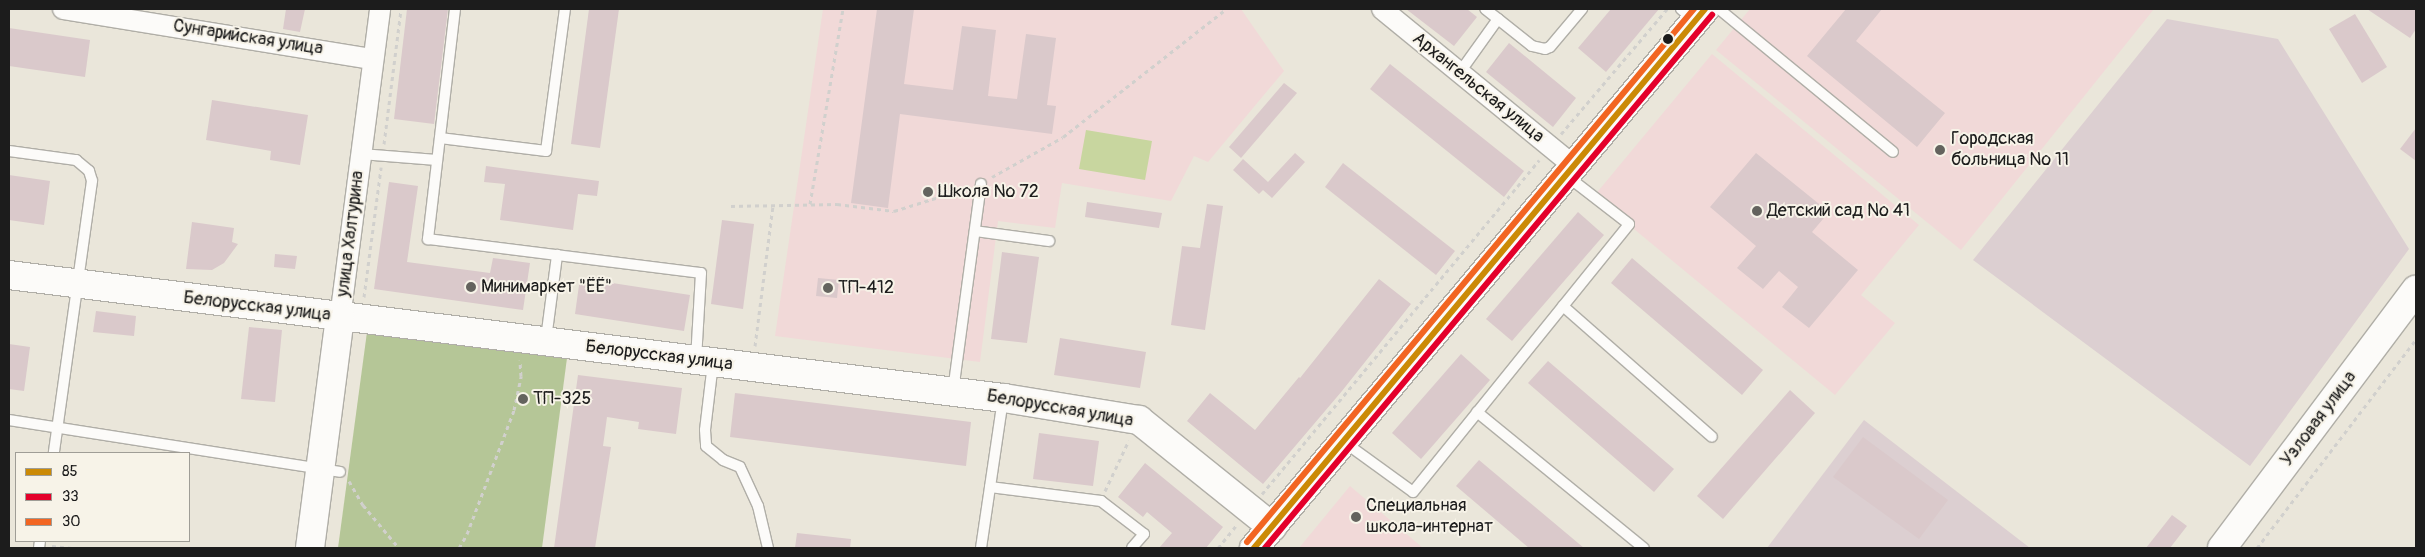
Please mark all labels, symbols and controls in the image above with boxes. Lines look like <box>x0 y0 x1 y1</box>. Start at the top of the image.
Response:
street label: Сунгарийская улица <box>172 15 324 61</box>
street label: Архангельская улица <box>1408 28 1548 148</box>
unlabelled marker <box>1663 34 1673 44</box>
place label: Городская больница № 11 <box>1951 129 2069 172</box>
marker: Городская больница № 11 <box>1933 143 1947 157</box>
street label: улица Халтурина <box>333 170 369 298</box>
place label: Школа № 72 <box>938 181 1039 203</box>
marker: Школа № 72 <box>922 186 934 198</box>
place label: Детский сад № 41 <box>1767 200 1910 222</box>
marker: Детский сад № 41 <box>1751 205 1763 217</box>
place label: Минимаркет "ЁЁ" <box>481 276 612 298</box>
place label: ТП-412 <box>838 277 894 299</box>
marker: Минимаркет "ЁЁ" <box>465 281 477 293</box>
marker: ТП-412 <box>822 282 834 294</box>
street label: Белорусская улица <box>182 287 332 327</box>
street label: Белорусская улица <box>584 336 734 376</box>
street label: Узловая улица <box>2276 367 2362 471</box>
street label: Белорусская улица <box>985 386 1135 432</box>
place label: ТП-325 <box>533 388 591 410</box>
marker: ТП-325 <box>517 393 529 405</box>
legend <box>15 452 190 542</box>
text: 85 <box>62 462 78 481</box>
text: 33 <box>62 487 79 506</box>
place label: Специальная школа-интернат <box>1366 496 1493 538</box>
marker: Специальная школа-интернат <box>1350 511 1362 523</box>
text: 30 <box>62 512 81 531</box>

